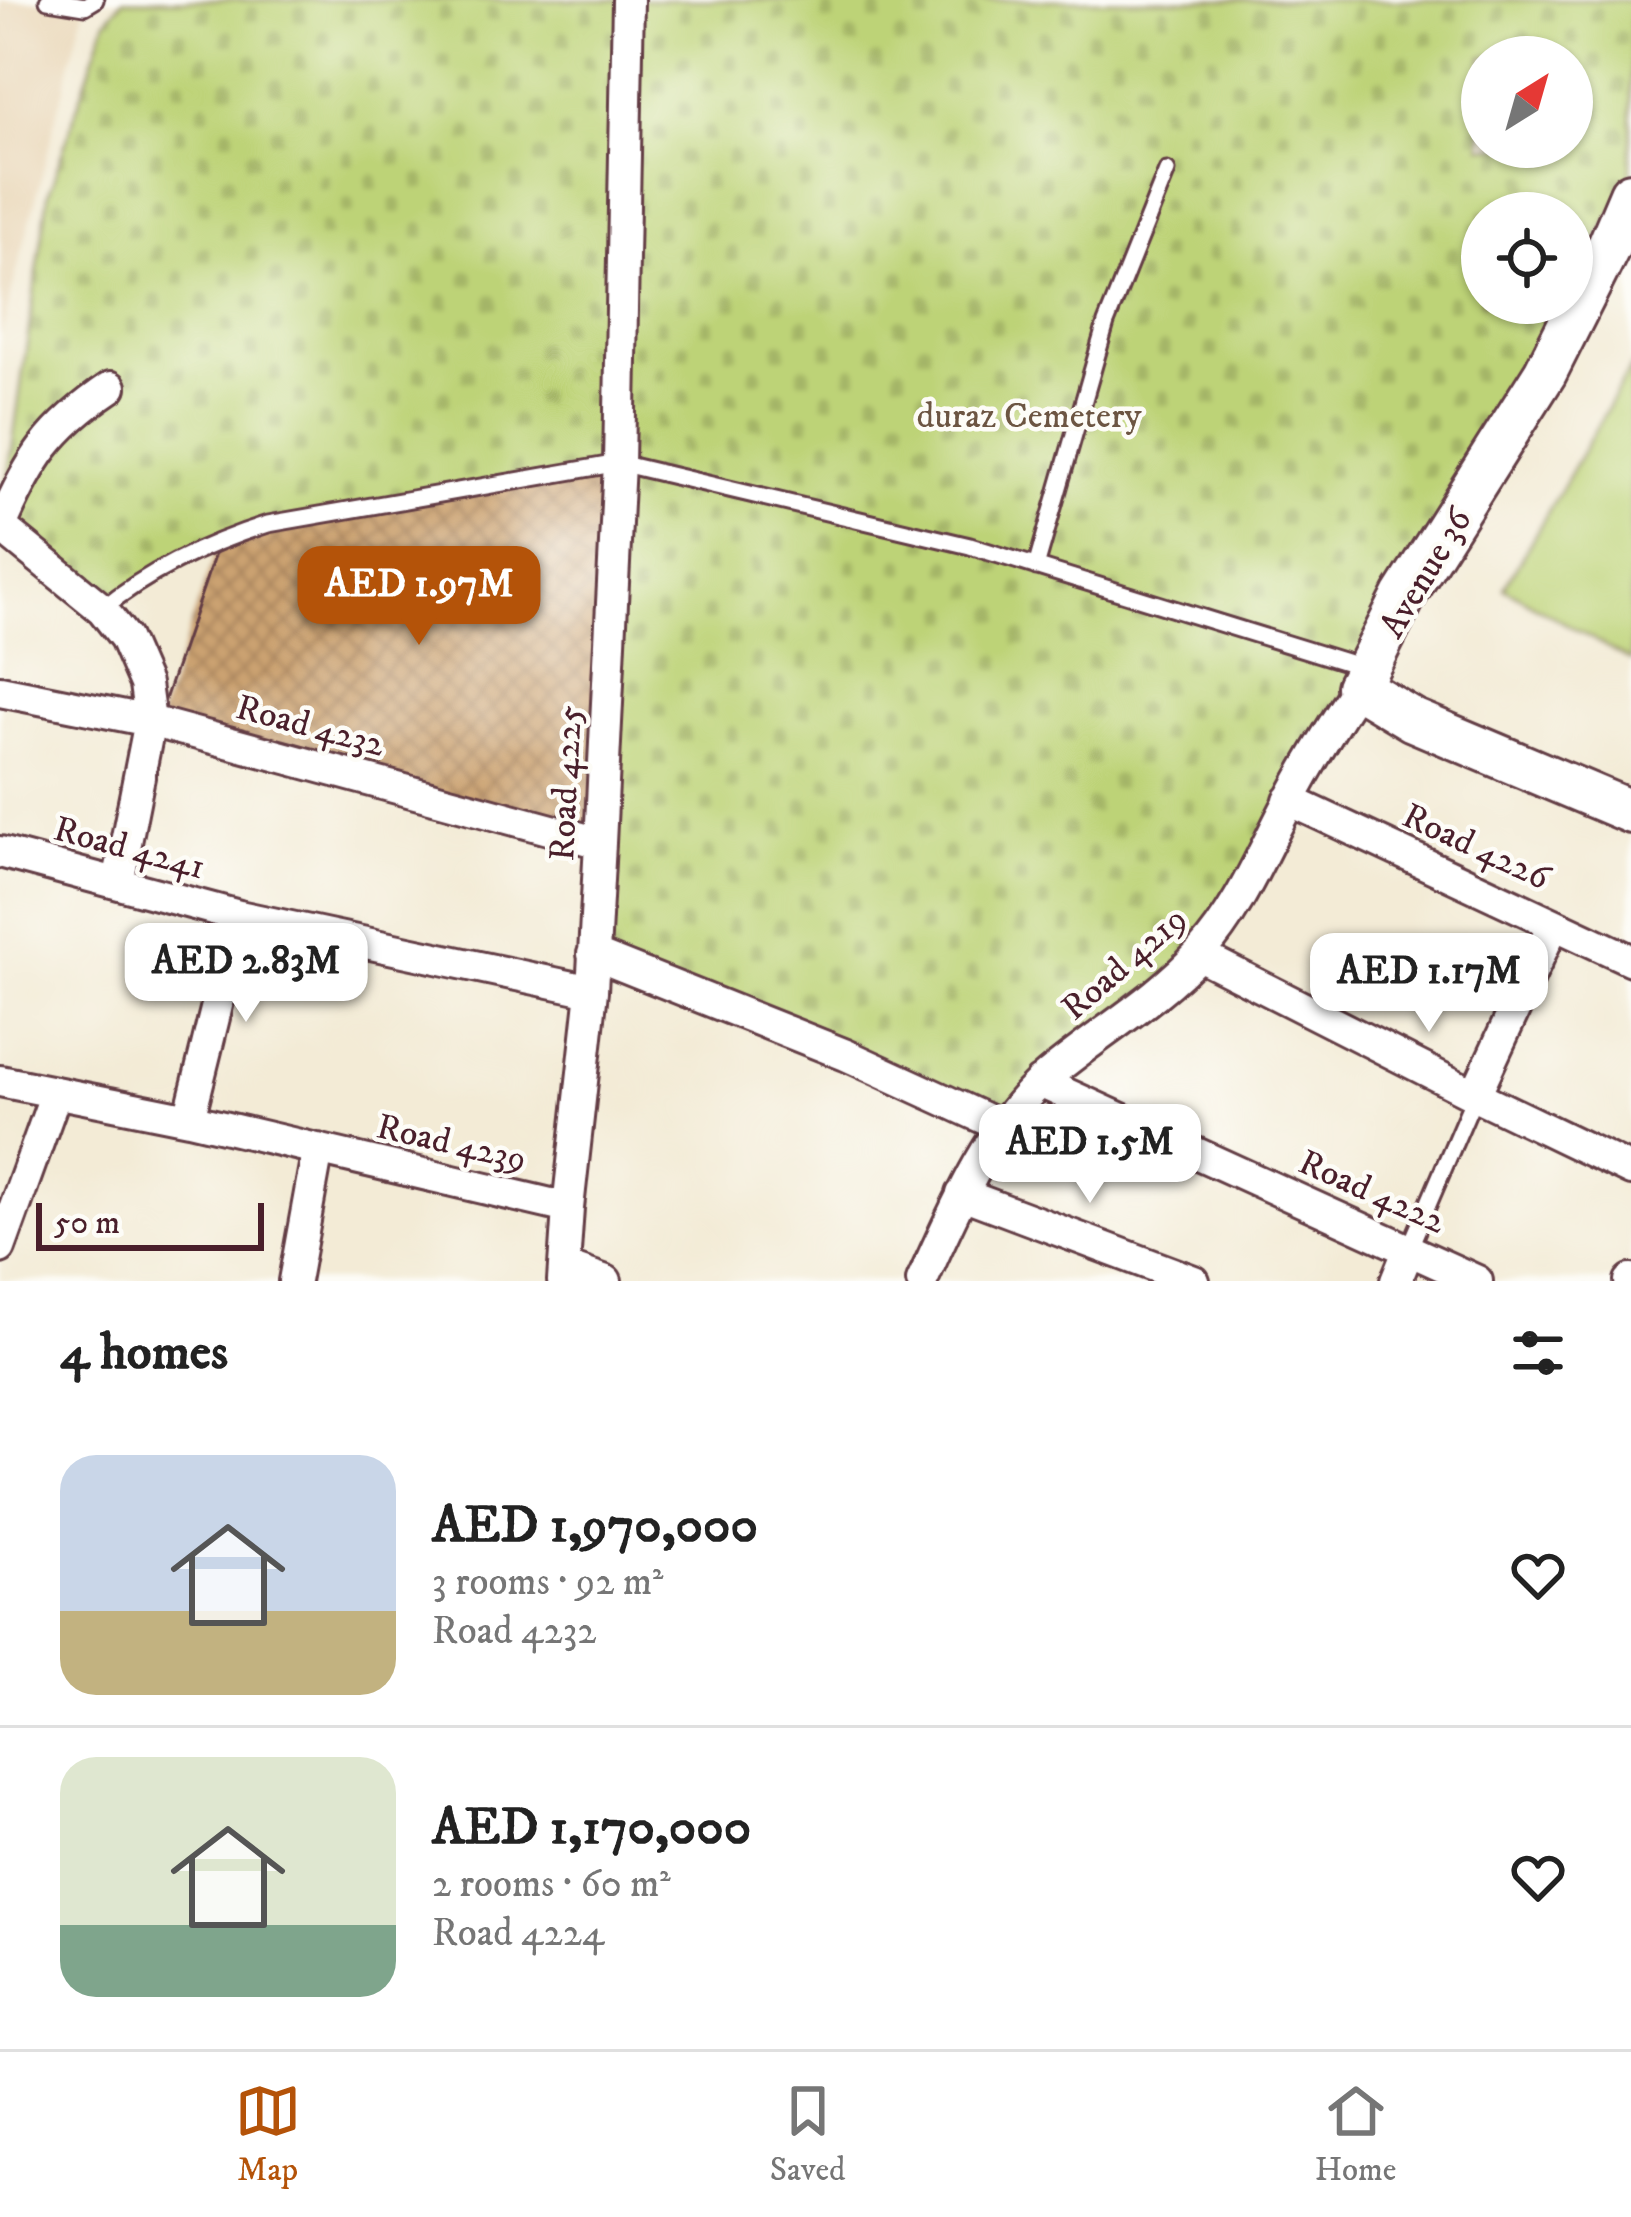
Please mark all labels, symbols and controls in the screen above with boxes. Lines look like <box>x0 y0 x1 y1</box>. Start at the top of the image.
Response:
north arrow <box>1461 36 1593 168</box>
map controls <box>1461 36 1593 324</box>
button: locate <box>1461 192 1593 324</box>
park label: duraz Cemetery <box>917 394 1142 439</box>
street label: Avenue 36 <box>1370 499 1483 646</box>
pin: AED 1.97M <box>282 546 556 648</box>
text: AED 1.97M <box>324 560 514 609</box>
street label: Road 4232 <box>231 685 390 768</box>
street label: Road 4225 <box>540 704 593 862</box>
street label: Road 4226 <box>1395 794 1558 901</box>
street label: Road 4241 <box>49 807 210 890</box>
street label: Road 4219 <box>1053 897 1197 1031</box>
pin: AED 2.83M <box>109 923 383 1025</box>
pin: AED 1.17M <box>1292 933 1566 1035</box>
text: AED 2.83M <box>152 937 340 986</box>
text: AED 1.17M <box>1337 947 1521 996</box>
street label: Road 4239 <box>372 1104 531 1182</box>
pin: AED 1.5M <box>966 1104 1214 1206</box>
text: AED 1.5M <box>1006 1118 1174 1167</box>
street label: Road 4222 <box>1292 1140 1453 1245</box>
scale bar <box>36 1197 264 1250</box>
text: 50 m <box>54 1203 120 1244</box>
icon: filters <box>1505 1320 1571 1386</box>
text: 4 homes <box>60 1321 228 1385</box>
text: AED 1,970,000 <box>432 1494 758 1558</box>
icon: home <box>156 1503 300 1647</box>
icon: heart <box>1505 1542 1571 1608</box>
text: 3 rooms · 92 m² <box>432 1558 664 1607</box>
text: Road 4232 <box>432 1607 596 1656</box>
text: AED 1,170,000 <box>432 1796 751 1860</box>
icon: home <box>156 1805 300 1949</box>
icon: heart <box>1505 1844 1571 1910</box>
text: 2 rooms · 60 m² <box>432 1860 671 1909</box>
text: Road 4224 <box>432 1909 604 1958</box>
tab: Map <box>235 2078 301 2191</box>
tab: Saved <box>770 2078 846 2191</box>
tab: Home <box>1315 2078 1396 2191</box>

